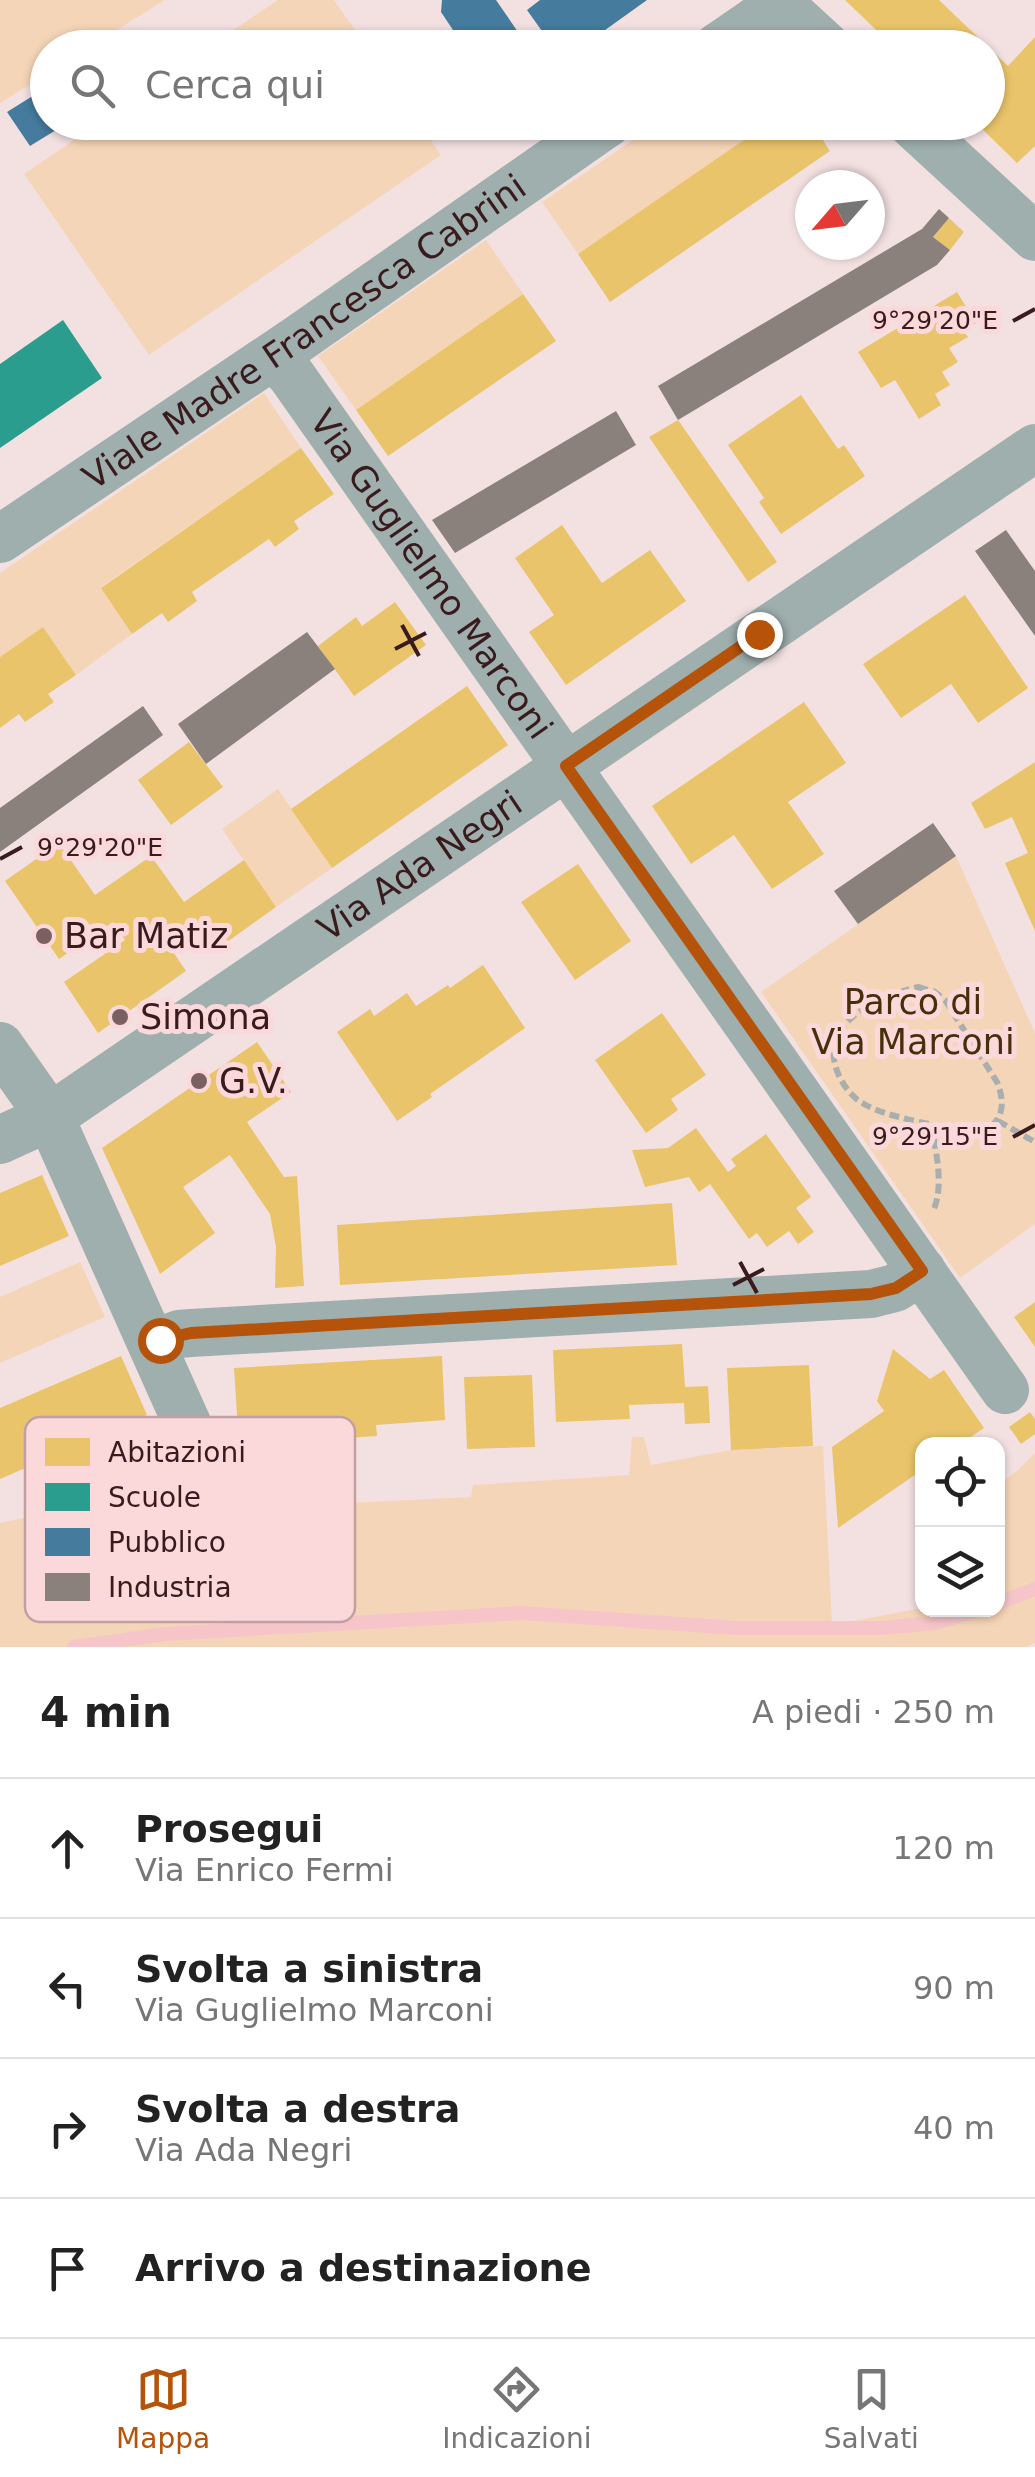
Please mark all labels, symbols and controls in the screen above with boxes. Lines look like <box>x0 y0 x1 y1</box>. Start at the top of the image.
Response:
search box <box>30 30 1005 140</box>
icon: search <box>65 58 120 113</box>
text: Cerca qui <box>145 63 325 107</box>
street label: Viale Madre Francesca Cabrini <box>75 166 533 498</box>
north arrow <box>795 170 885 260</box>
text: 9°29'20"E <box>872 306 998 335</box>
street label: Via Guglielmo Marconi <box>302 402 561 746</box>
route end <box>737 612 783 658</box>
street label: Via Ada Negri <box>310 783 529 949</box>
text: 9°29'20"E <box>37 833 163 862</box>
place label: Bar Matiz <box>64 916 228 956</box>
marker: Bar Matiz <box>33 925 55 947</box>
park label: Parco di Via Marconi <box>811 982 1015 1062</box>
place label: Simona <box>140 997 271 1037</box>
marker: Simona <box>109 1006 131 1028</box>
place label: G.V. <box>219 1061 288 1101</box>
marker: G.V. <box>188 1070 210 1092</box>
text: 9°29'15"E <box>872 1122 998 1151</box>
route start <box>138 1318 184 1364</box>
legend <box>25 1417 355 1622</box>
text: Abitazioni <box>108 1436 246 1469</box>
map controls <box>915 1437 1005 1617</box>
button: locate <box>915 1437 1005 1527</box>
text: Scuole <box>108 1481 201 1514</box>
text: Pubblico <box>108 1526 226 1559</box>
button: layers <box>915 1527 1005 1617</box>
text: Industria <box>108 1571 232 1604</box>
text: 4 min <box>40 1688 172 1737</box>
text: A piedi · 250 m <box>752 1693 995 1731</box>
text: Prosegui <box>135 1807 323 1851</box>
icon: ahead <box>40 1821 95 1876</box>
text: 120 m <box>893 1829 995 1867</box>
text: Via Enrico Fermi <box>135 1851 394 1889</box>
text: Svolta a sinistra <box>135 1947 483 1991</box>
icon: left <box>40 1961 95 2016</box>
text: 90 m <box>913 1969 995 2007</box>
text: Via Guglielmo Marconi <box>135 1991 494 2029</box>
text: Svolta a destra <box>135 2087 460 2131</box>
icon: right <box>40 2101 95 2156</box>
text: 40 m <box>913 2109 995 2147</box>
text: Via Ada Negri <box>135 2131 352 2169</box>
icon: arrive <box>40 2241 95 2296</box>
text: Arrivo a destinazione <box>135 2246 591 2290</box>
tab: Mappa <box>116 2362 210 2455</box>
tab: Indicazioni <box>442 2362 592 2455</box>
tab: Salvati <box>824 2362 919 2455</box>

